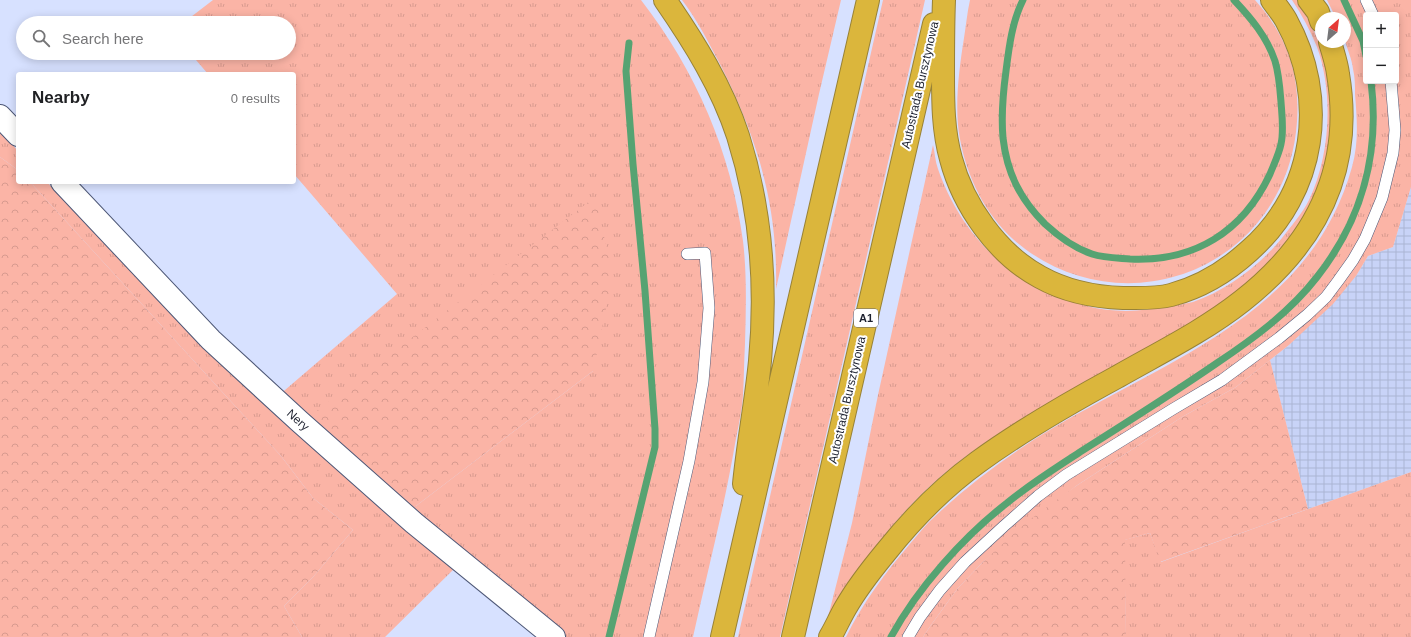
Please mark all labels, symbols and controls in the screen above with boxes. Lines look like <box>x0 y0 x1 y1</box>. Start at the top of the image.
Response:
north arrow <box>1315 12 1351 48</box>
map controls <box>1363 12 1399 84</box>
button: + <box>1363 12 1399 48</box>
search box <box>16 16 296 60</box>
street label: Autostrada Bursztynowa <box>899 20 942 150</box>
icon: search <box>30 27 52 49</box>
text: Search here <box>62 30 144 47</box>
button: − <box>1363 48 1399 84</box>
text: Nearby <box>32 88 90 107</box>
text: 0 results <box>231 91 280 106</box>
road number: A1 <box>854 309 878 327</box>
street label: Autostrada Bursztynowa <box>826 335 869 465</box>
street label: Nery <box>284 406 312 434</box>

